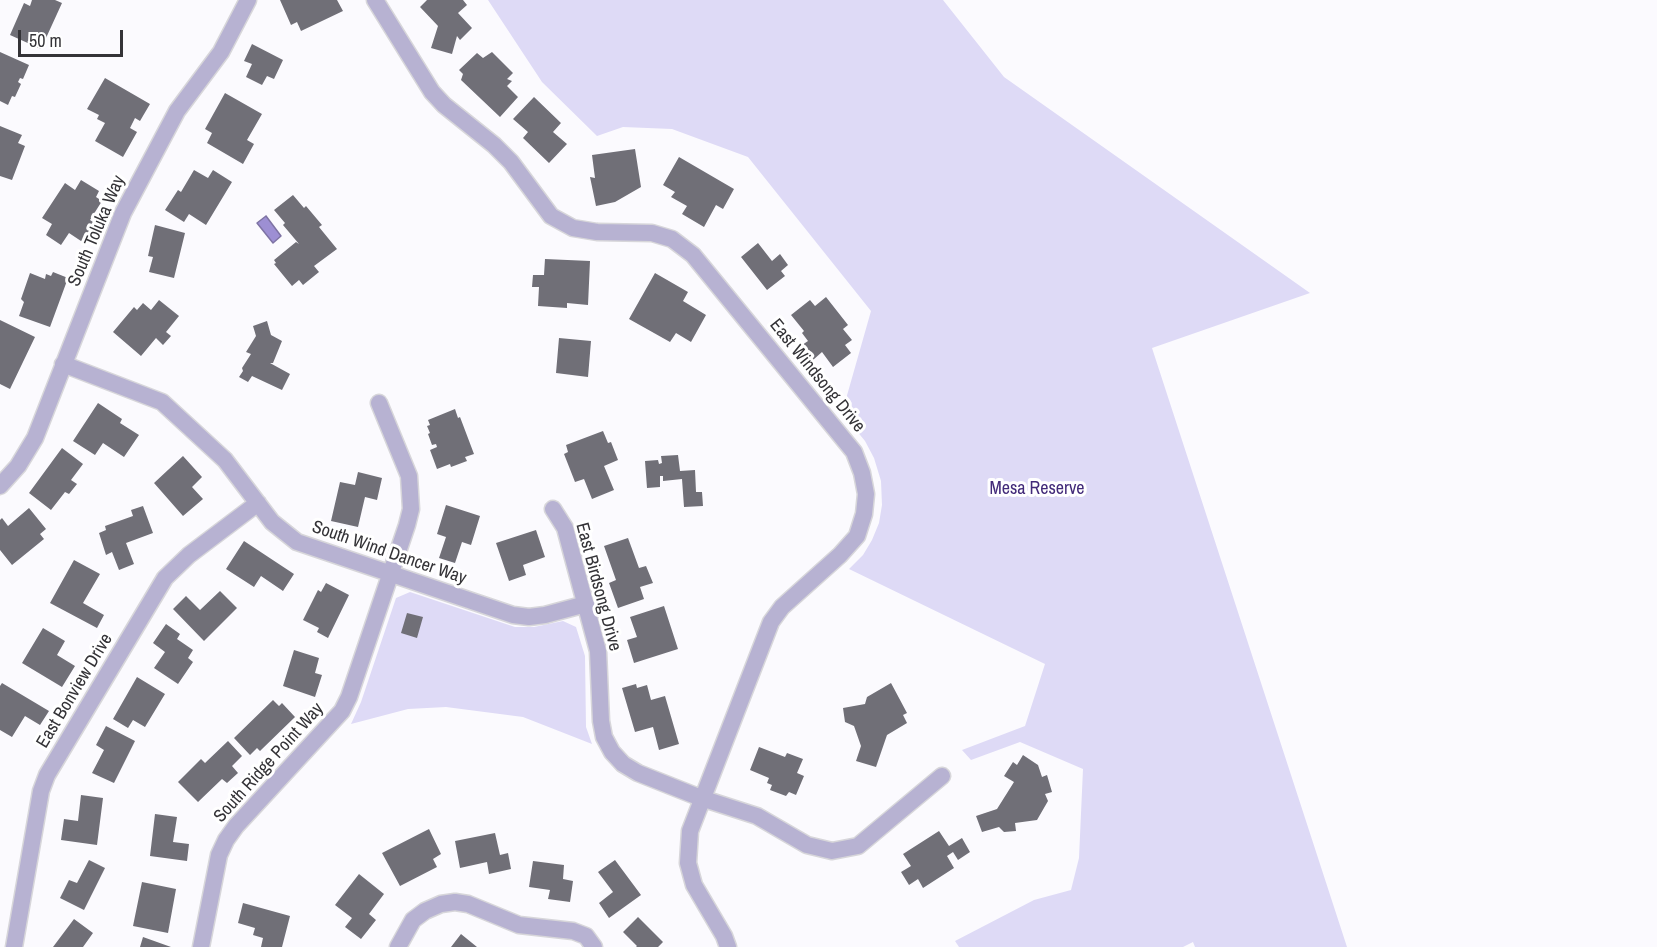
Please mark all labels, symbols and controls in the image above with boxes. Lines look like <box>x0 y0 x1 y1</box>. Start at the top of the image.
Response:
scale bar <box>21 18 126 56</box>
text: 50 m <box>29 28 62 53</box>
street label: South Toluka Way <box>64 172 130 290</box>
street label: East Windsong Drive <box>765 315 869 437</box>
park label: Mesa Reserve <box>989 478 1085 500</box>
street label: South Wind Dancer Way <box>309 516 469 590</box>
street label: East Birdsong Drive <box>570 520 626 654</box>
street label: East Bonview Drive <box>32 630 118 752</box>
street label: South Ridge Point Way <box>210 699 328 827</box>

